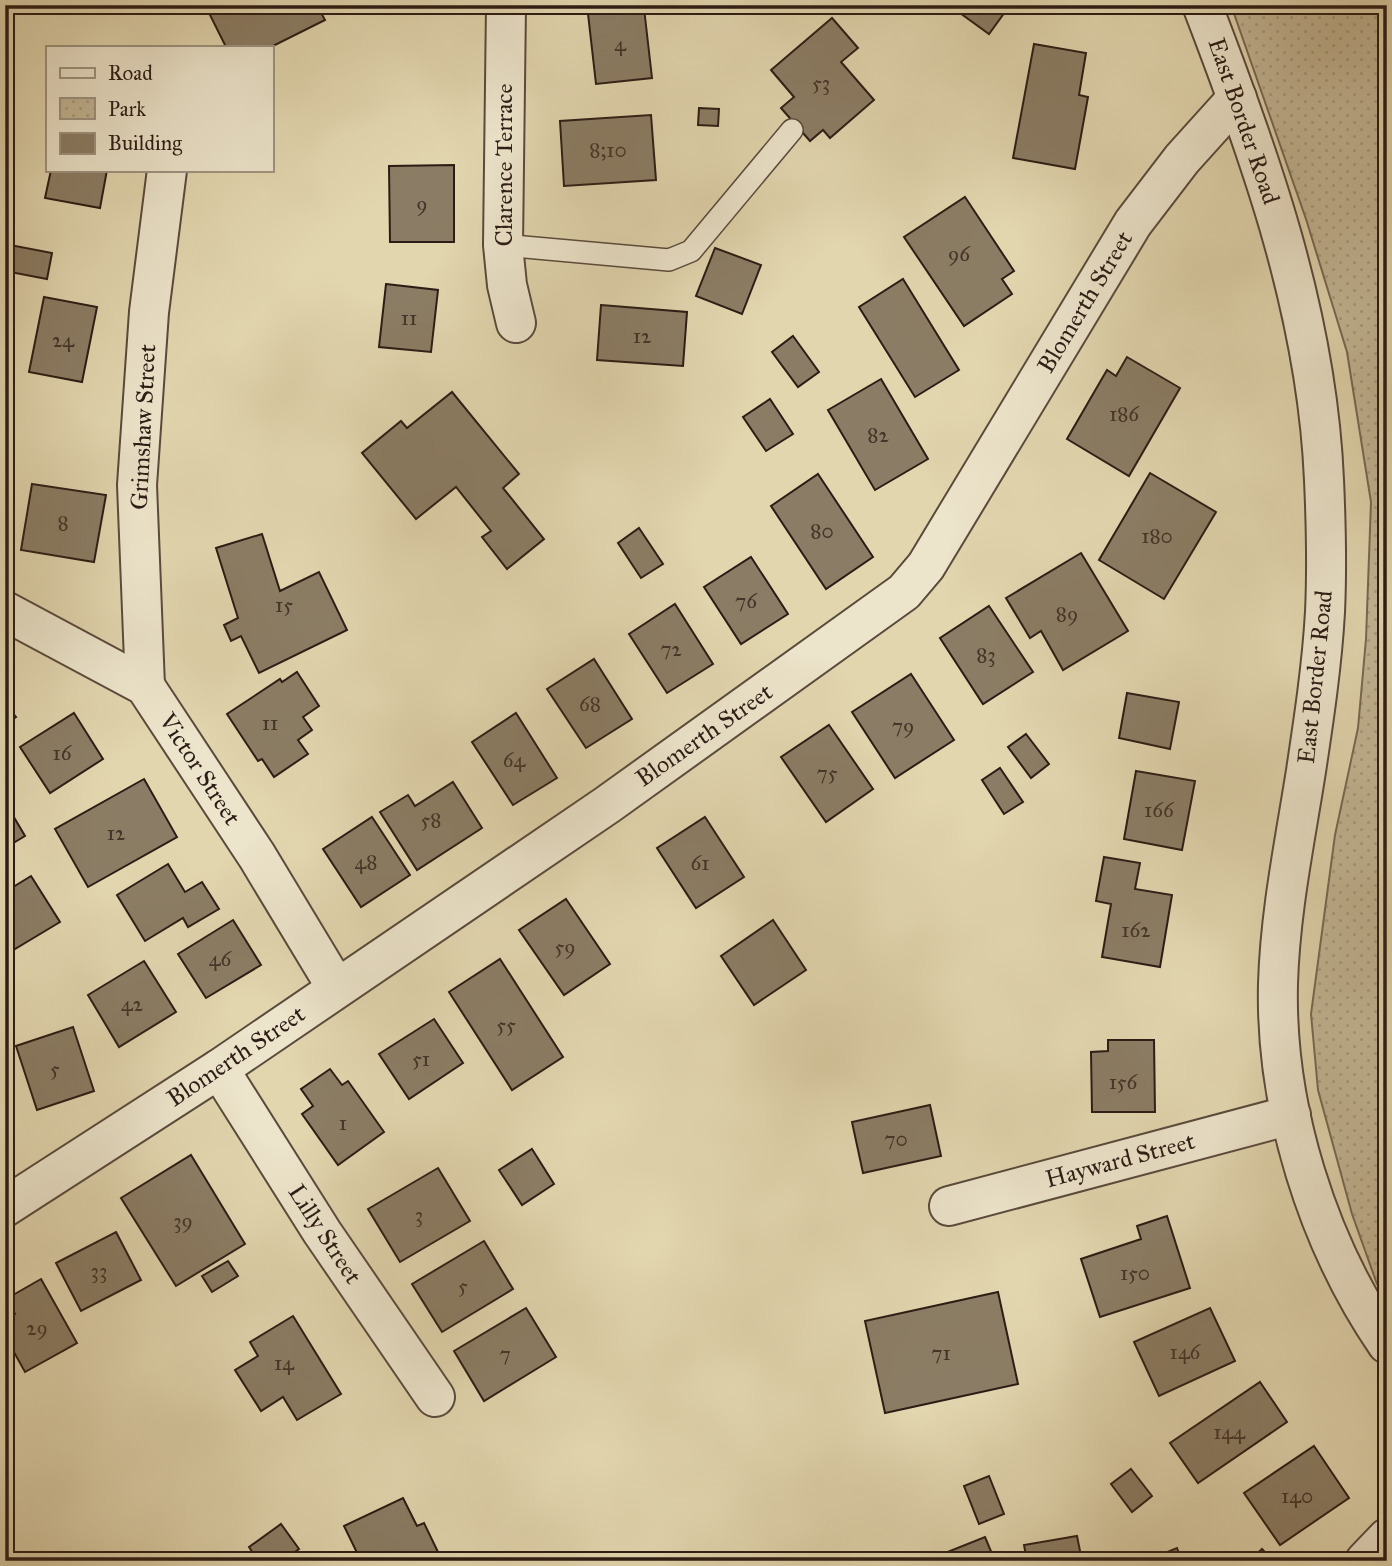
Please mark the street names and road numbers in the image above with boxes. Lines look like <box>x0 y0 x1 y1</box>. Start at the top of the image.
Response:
street label: East Border Road <box>1201 34 1287 208</box>
street label: Clarence Terrace <box>489 84 519 246</box>
street label: Blomerth Street <box>1031 225 1139 378</box>
street label: Grimshaw Street <box>124 343 162 511</box>
street label: East Border Road <box>1291 589 1339 765</box>
street label: Blomerth Street <box>630 676 779 793</box>
street label: Victor Street <box>152 706 248 831</box>
street label: Blomerth Street <box>161 999 311 1113</box>
street label: Hayward Street <box>1042 1126 1198 1194</box>
street label: Lilly Street <box>282 1178 369 1290</box>

